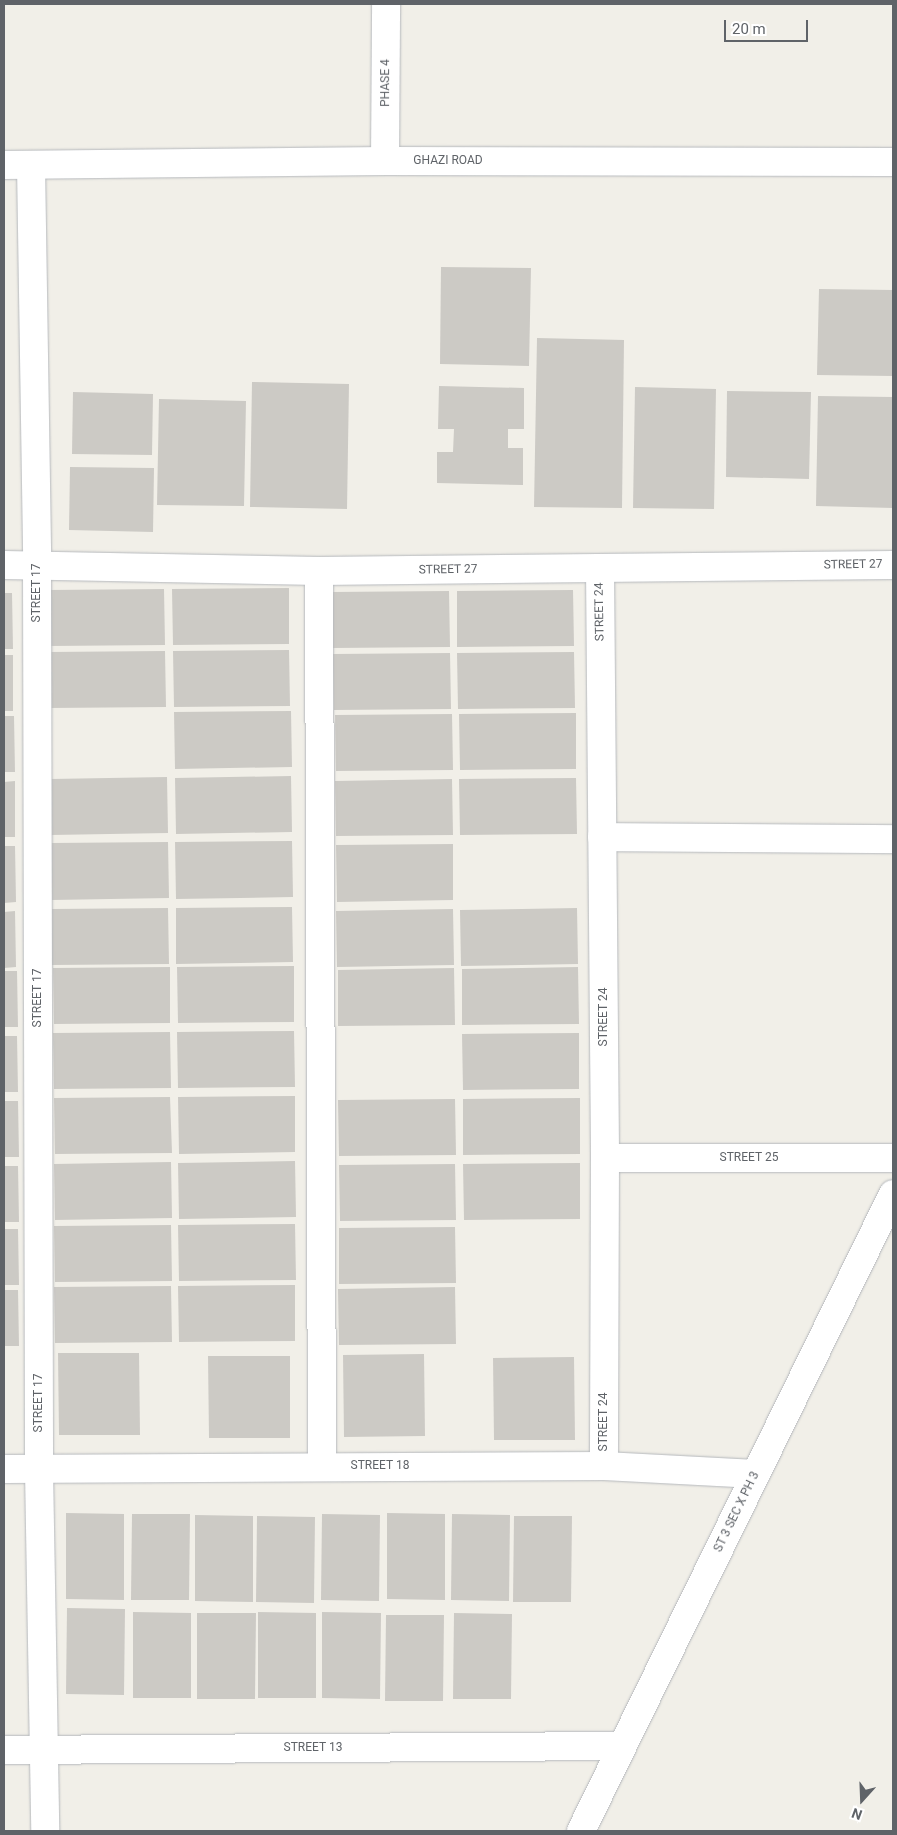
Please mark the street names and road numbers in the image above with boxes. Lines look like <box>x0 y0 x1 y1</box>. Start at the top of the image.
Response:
street label: PHASE 4 <box>379 59 393 107</box>
street label: GHAZI ROAD <box>413 154 483 168</box>
street label: STREET 27 <box>823 557 883 573</box>
street label: STREET 27 <box>418 562 478 578</box>
street label: STREET 17 <box>30 563 44 623</box>
street label: STREET 24 <box>592 582 608 642</box>
street label: STREET 17 <box>31 968 45 1028</box>
street label: STREET 24 <box>597 987 611 1047</box>
street label: STREET 25 <box>719 1151 779 1165</box>
street label: STREET 17 <box>32 1373 46 1433</box>
street label: STREET 24 <box>597 1392 611 1452</box>
street label: STREET 18 <box>350 1459 410 1473</box>
street label: ST 3 SEC X PH 3 <box>711 1469 763 1555</box>
street label: STREET 13 <box>283 1741 343 1755</box>

